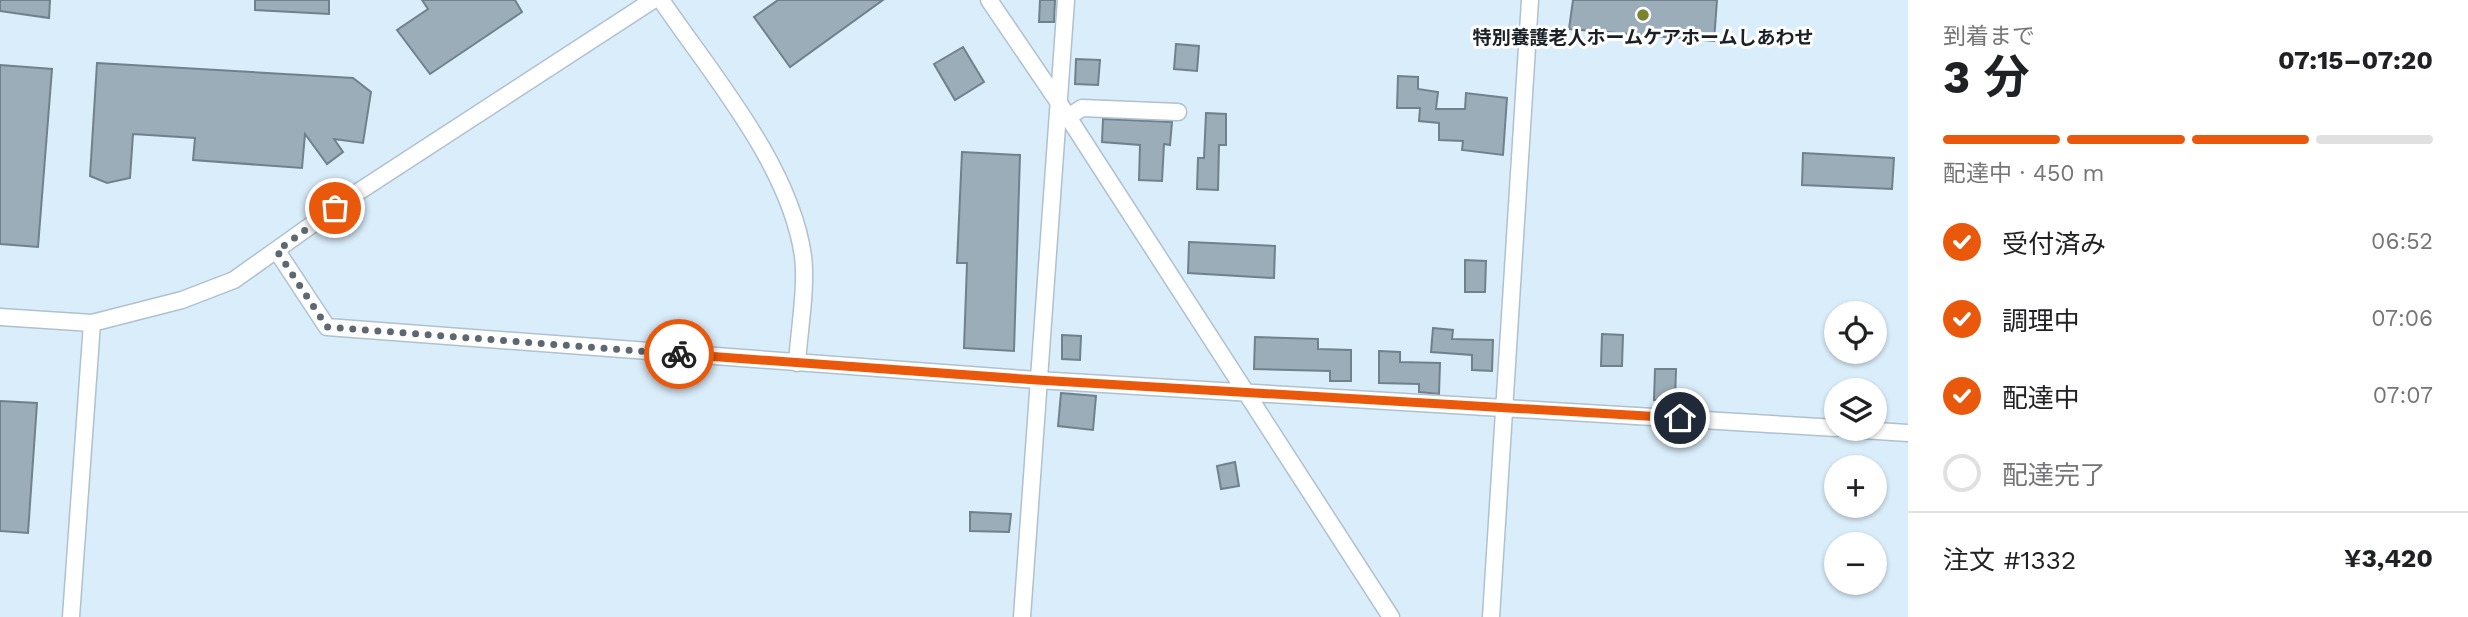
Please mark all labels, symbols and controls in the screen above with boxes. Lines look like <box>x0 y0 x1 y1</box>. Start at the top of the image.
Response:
marker: 特別養護老人ホームケアホームしあわせ <box>1635 7 1651 23</box>
text: 到着まで <box>1943 23 2035 50</box>
place label: 特別養護老人ホームケアホームしあわせ <box>1473 26 1813 49</box>
text: 07:15–07:20 <box>2278 45 2433 75</box>
text: 3 分 <box>1943 50 2029 104</box>
text: 配達中 · 450 m <box>1943 160 2104 187</box>
pin <box>305 178 365 238</box>
icon: bag <box>316 189 354 227</box>
icon: check <box>1943 223 1981 261</box>
text: 06:52 <box>2371 228 2433 255</box>
text: 受付済み <box>2002 229 2106 259</box>
icon: check <box>1943 300 1981 338</box>
map controls <box>1824 301 1887 595</box>
button: locate <box>1824 301 1887 364</box>
text: 07:06 <box>2371 305 2433 332</box>
text: 調理中 <box>2002 306 2080 336</box>
courier <box>644 319 714 389</box>
icon: bike <box>660 335 698 373</box>
icon: check <box>1943 377 1981 415</box>
button: layers <box>1824 378 1887 441</box>
text: 07:07 <box>2373 382 2433 409</box>
text: 配達中 <box>2002 383 2080 413</box>
pin <box>1650 388 1710 448</box>
icon: home <box>1661 399 1699 437</box>
button: + <box>1824 455 1887 518</box>
text: 配達完了 <box>2002 460 2106 490</box>
button: − <box>1824 532 1887 595</box>
text: ¥3,420 <box>2344 543 2433 573</box>
text: 注文 #1332 <box>1943 545 2076 575</box>

